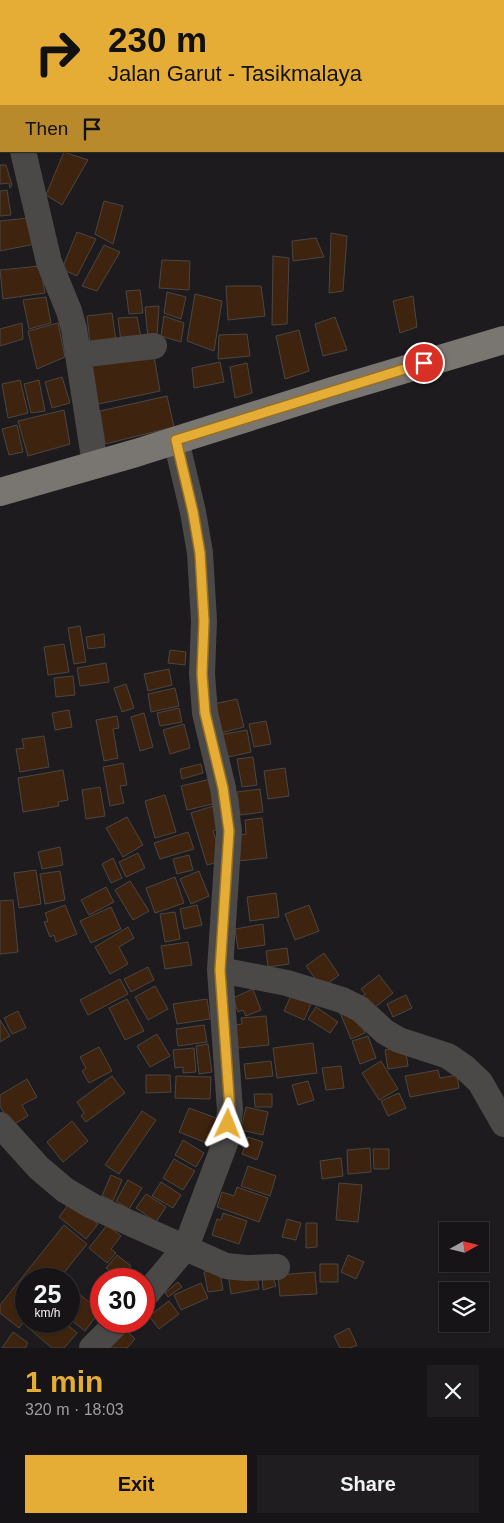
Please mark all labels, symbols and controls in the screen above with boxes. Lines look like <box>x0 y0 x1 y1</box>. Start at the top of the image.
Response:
icon: right <box>25 20 90 85</box>
text: 230 m <box>108 20 207 59</box>
text: Jalan Garut - Tasikmalaya <box>108 61 362 86</box>
icon: arrive <box>78 115 106 143</box>
text: Then <box>25 118 68 139</box>
pin <box>403 342 445 384</box>
icon: arrive <box>410 349 438 377</box>
position arrow <box>201 1097 253 1149</box>
north arrow <box>439 1222 489 1272</box>
map controls <box>439 1222 489 1332</box>
speed limit sign: 30 <box>90 1268 155 1333</box>
text: 25 <box>34 1280 61 1308</box>
button: layers <box>439 1282 489 1332</box>
text: km/h <box>34 1306 61 1320</box>
text: 1 min <box>25 1365 103 1398</box>
button: close <box>427 1365 479 1417</box>
text: 320 m · 18:03 <box>25 1401 124 1418</box>
button: Exit <box>25 1455 247 1513</box>
button: Share <box>257 1455 479 1513</box>

